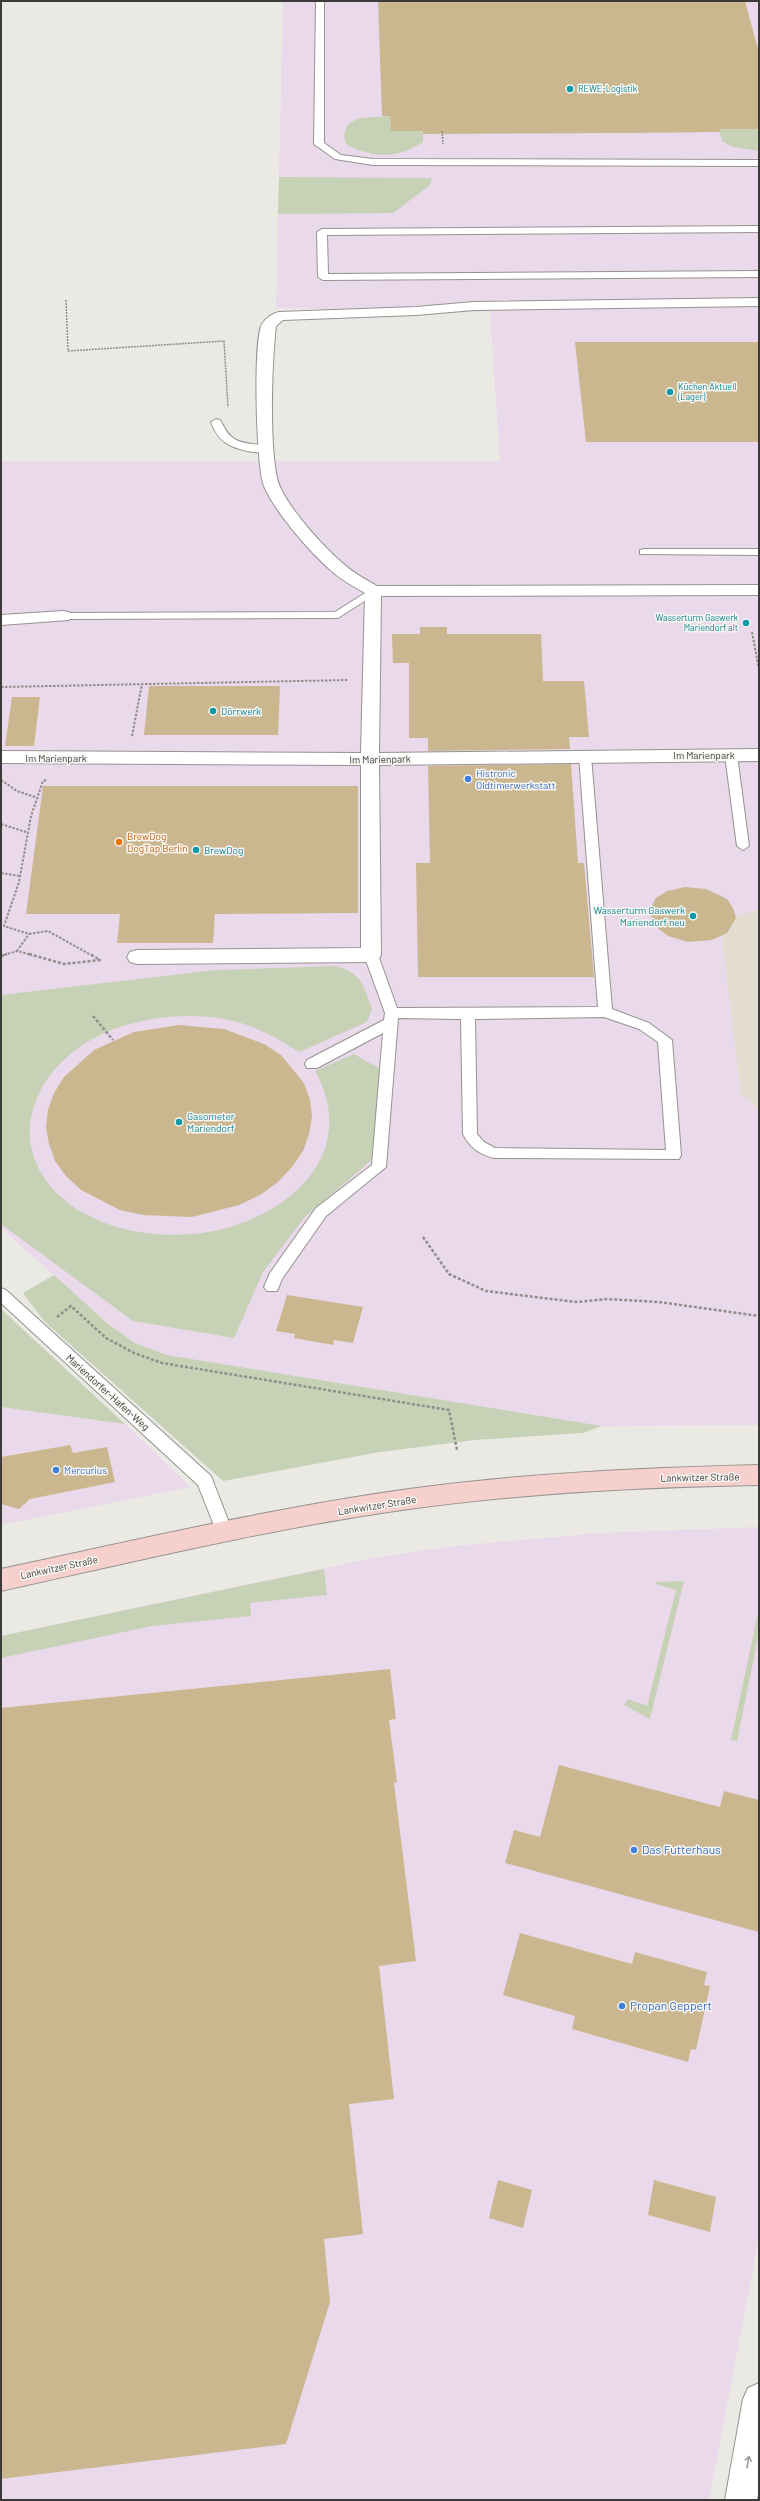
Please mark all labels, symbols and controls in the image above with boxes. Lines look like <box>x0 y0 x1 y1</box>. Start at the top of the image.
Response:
place label: REWE-Logistik <box>578 83 638 94</box>
marker: REWE-Logistik <box>565 84 575 94</box>
place label: Küchen Aktuell (Lager) <box>677 381 736 402</box>
marker: Küchen Aktuell (Lager) <box>665 387 675 397</box>
place label: Wasserturm Gaswerk Mariendorf alt <box>656 612 738 633</box>
marker: Wasserturm Gaswerk Mariendorf alt <box>741 618 751 628</box>
place label: Dörrwerk <box>221 705 261 717</box>
marker: Dörrwerk <box>208 706 218 716</box>
street label: Im Marienpark <box>673 749 735 761</box>
street label: Im Marienpark <box>25 752 87 764</box>
street label: Im Marienpark <box>349 752 411 766</box>
place label: Histronic Oldtimerwerkstatt <box>476 767 556 791</box>
marker: Histronic Oldtimerwerkstatt <box>463 774 473 784</box>
place label: BrewDog DogTap Berlin <box>127 830 188 854</box>
marker: BrewDog DogTap Berlin <box>114 837 124 847</box>
place label: BrewDog <box>204 844 243 856</box>
marker: BrewDog <box>191 845 201 855</box>
place label: Wasserturm Gaswerk Mariendorf neu <box>593 904 685 928</box>
marker: Wasserturm Gaswerk Mariendorf neu <box>688 911 698 921</box>
place label: Gasometer Mariendorf <box>187 1110 235 1134</box>
marker: Gasometer Mariendorf <box>174 1117 184 1127</box>
street label: Mariendorfer-Hafen-Weg <box>64 1351 152 1433</box>
place label: Mercurius <box>64 1464 107 1476</box>
marker: Mercurius <box>51 1465 61 1475</box>
street label: Lankwitzer Straße <box>660 1470 740 1484</box>
street label: Lankwitzer Straße <box>337 1493 417 1517</box>
street label: Lankwitzer Straße <box>19 1553 99 1581</box>
place label: Das Futterhaus <box>642 1842 721 1856</box>
marker: Das Futterhaus <box>629 1845 639 1855</box>
place label: Propan Geppert <box>630 1998 712 2012</box>
marker: Propan Geppert <box>617 2001 627 2011</box>
one-way arrow <box>744 2456 752 2469</box>

